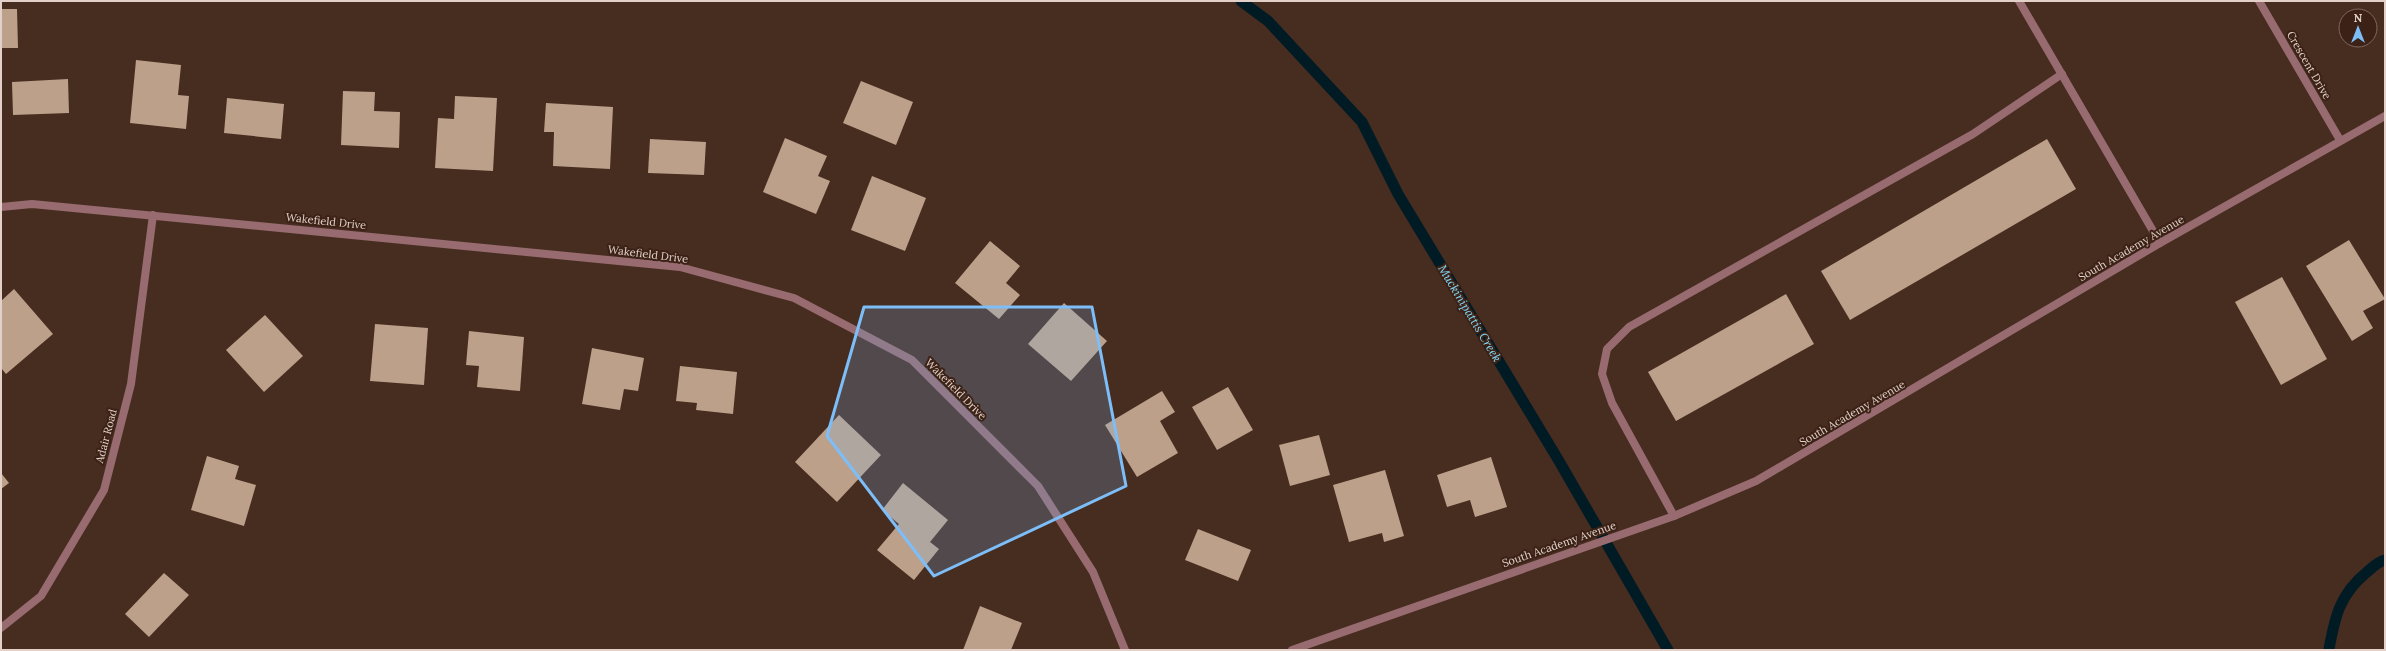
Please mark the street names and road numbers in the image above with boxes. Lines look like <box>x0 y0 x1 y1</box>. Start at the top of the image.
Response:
street label: Crescent Drive <box>2284 28 2334 102</box>
street label: Wakefield Drive <box>285 210 367 232</box>
street label: South Academy Avenue <box>2076 212 2186 284</box>
street label: Wakefield Drive <box>607 242 689 266</box>
street label: Wakefield Drive <box>922 355 990 423</box>
street label: South Academy Avenue <box>1797 377 1907 449</box>
street label: Adair Road <box>92 407 120 466</box>
street label: South Academy Avenue <box>1500 518 1618 570</box>

